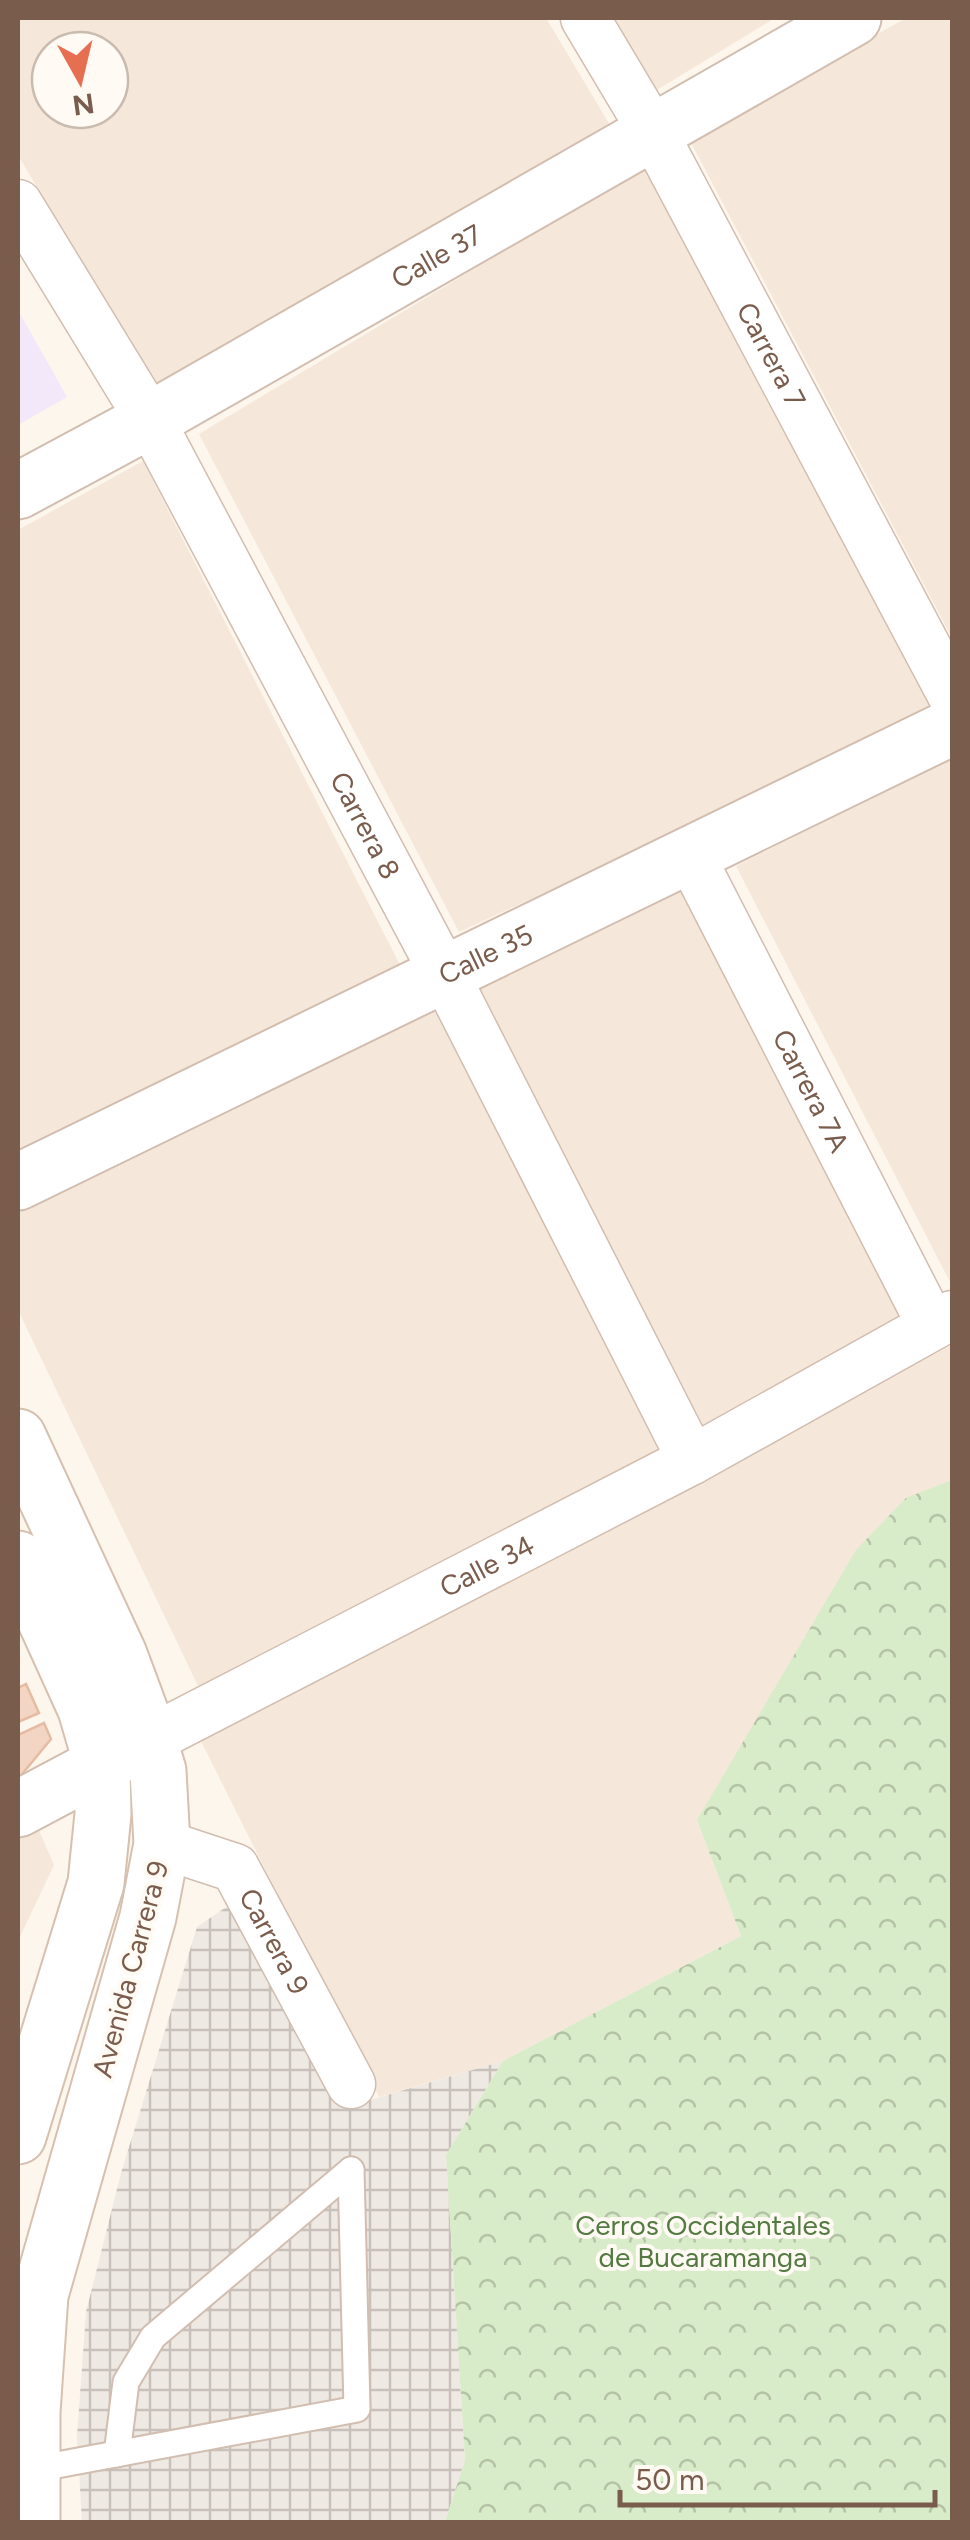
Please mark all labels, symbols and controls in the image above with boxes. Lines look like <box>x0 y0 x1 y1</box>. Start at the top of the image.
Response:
north arrow <box>30 30 130 130</box>
text: N <box>70 86 97 123</box>
street label: Calle 37 <box>385 217 488 296</box>
street label: Carrera 7 <box>729 296 813 413</box>
street label: Carrera 8 <box>323 766 408 885</box>
street label: Calle 35 <box>433 917 538 992</box>
street label: Carrera 7A <box>766 1024 857 1158</box>
street label: Calle 34 <box>434 1527 540 1604</box>
street label: Avenida Carrera 9 <box>85 1857 175 2081</box>
street label: Carrera 9 <box>232 1882 317 2000</box>
park label: Cerros Occidentales de Bucaramanga <box>575 2208 831 2274</box>
scale bar <box>620 2445 935 2507</box>
text: 50 m <box>635 2461 704 2498</box>

